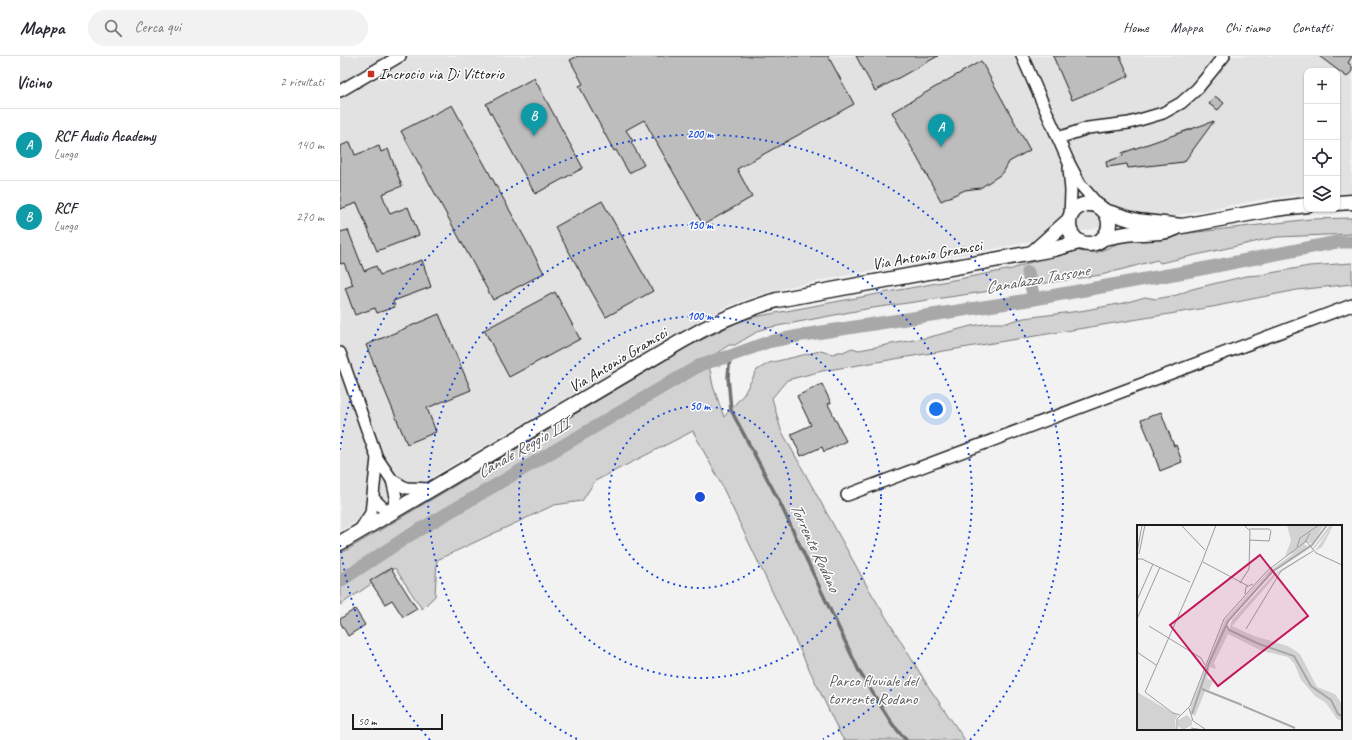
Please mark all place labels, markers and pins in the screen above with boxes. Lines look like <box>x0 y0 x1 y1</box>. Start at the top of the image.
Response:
place label: Incrocio via Di Vittorio <box>379 64 505 84</box>
marker: Incrocio via Di Vittorio <box>366 69 376 79</box>
pin: B <box>521 103 547 136</box>
pin: A <box>928 114 954 147</box>
centre of rings <box>693 490 707 504</box>

